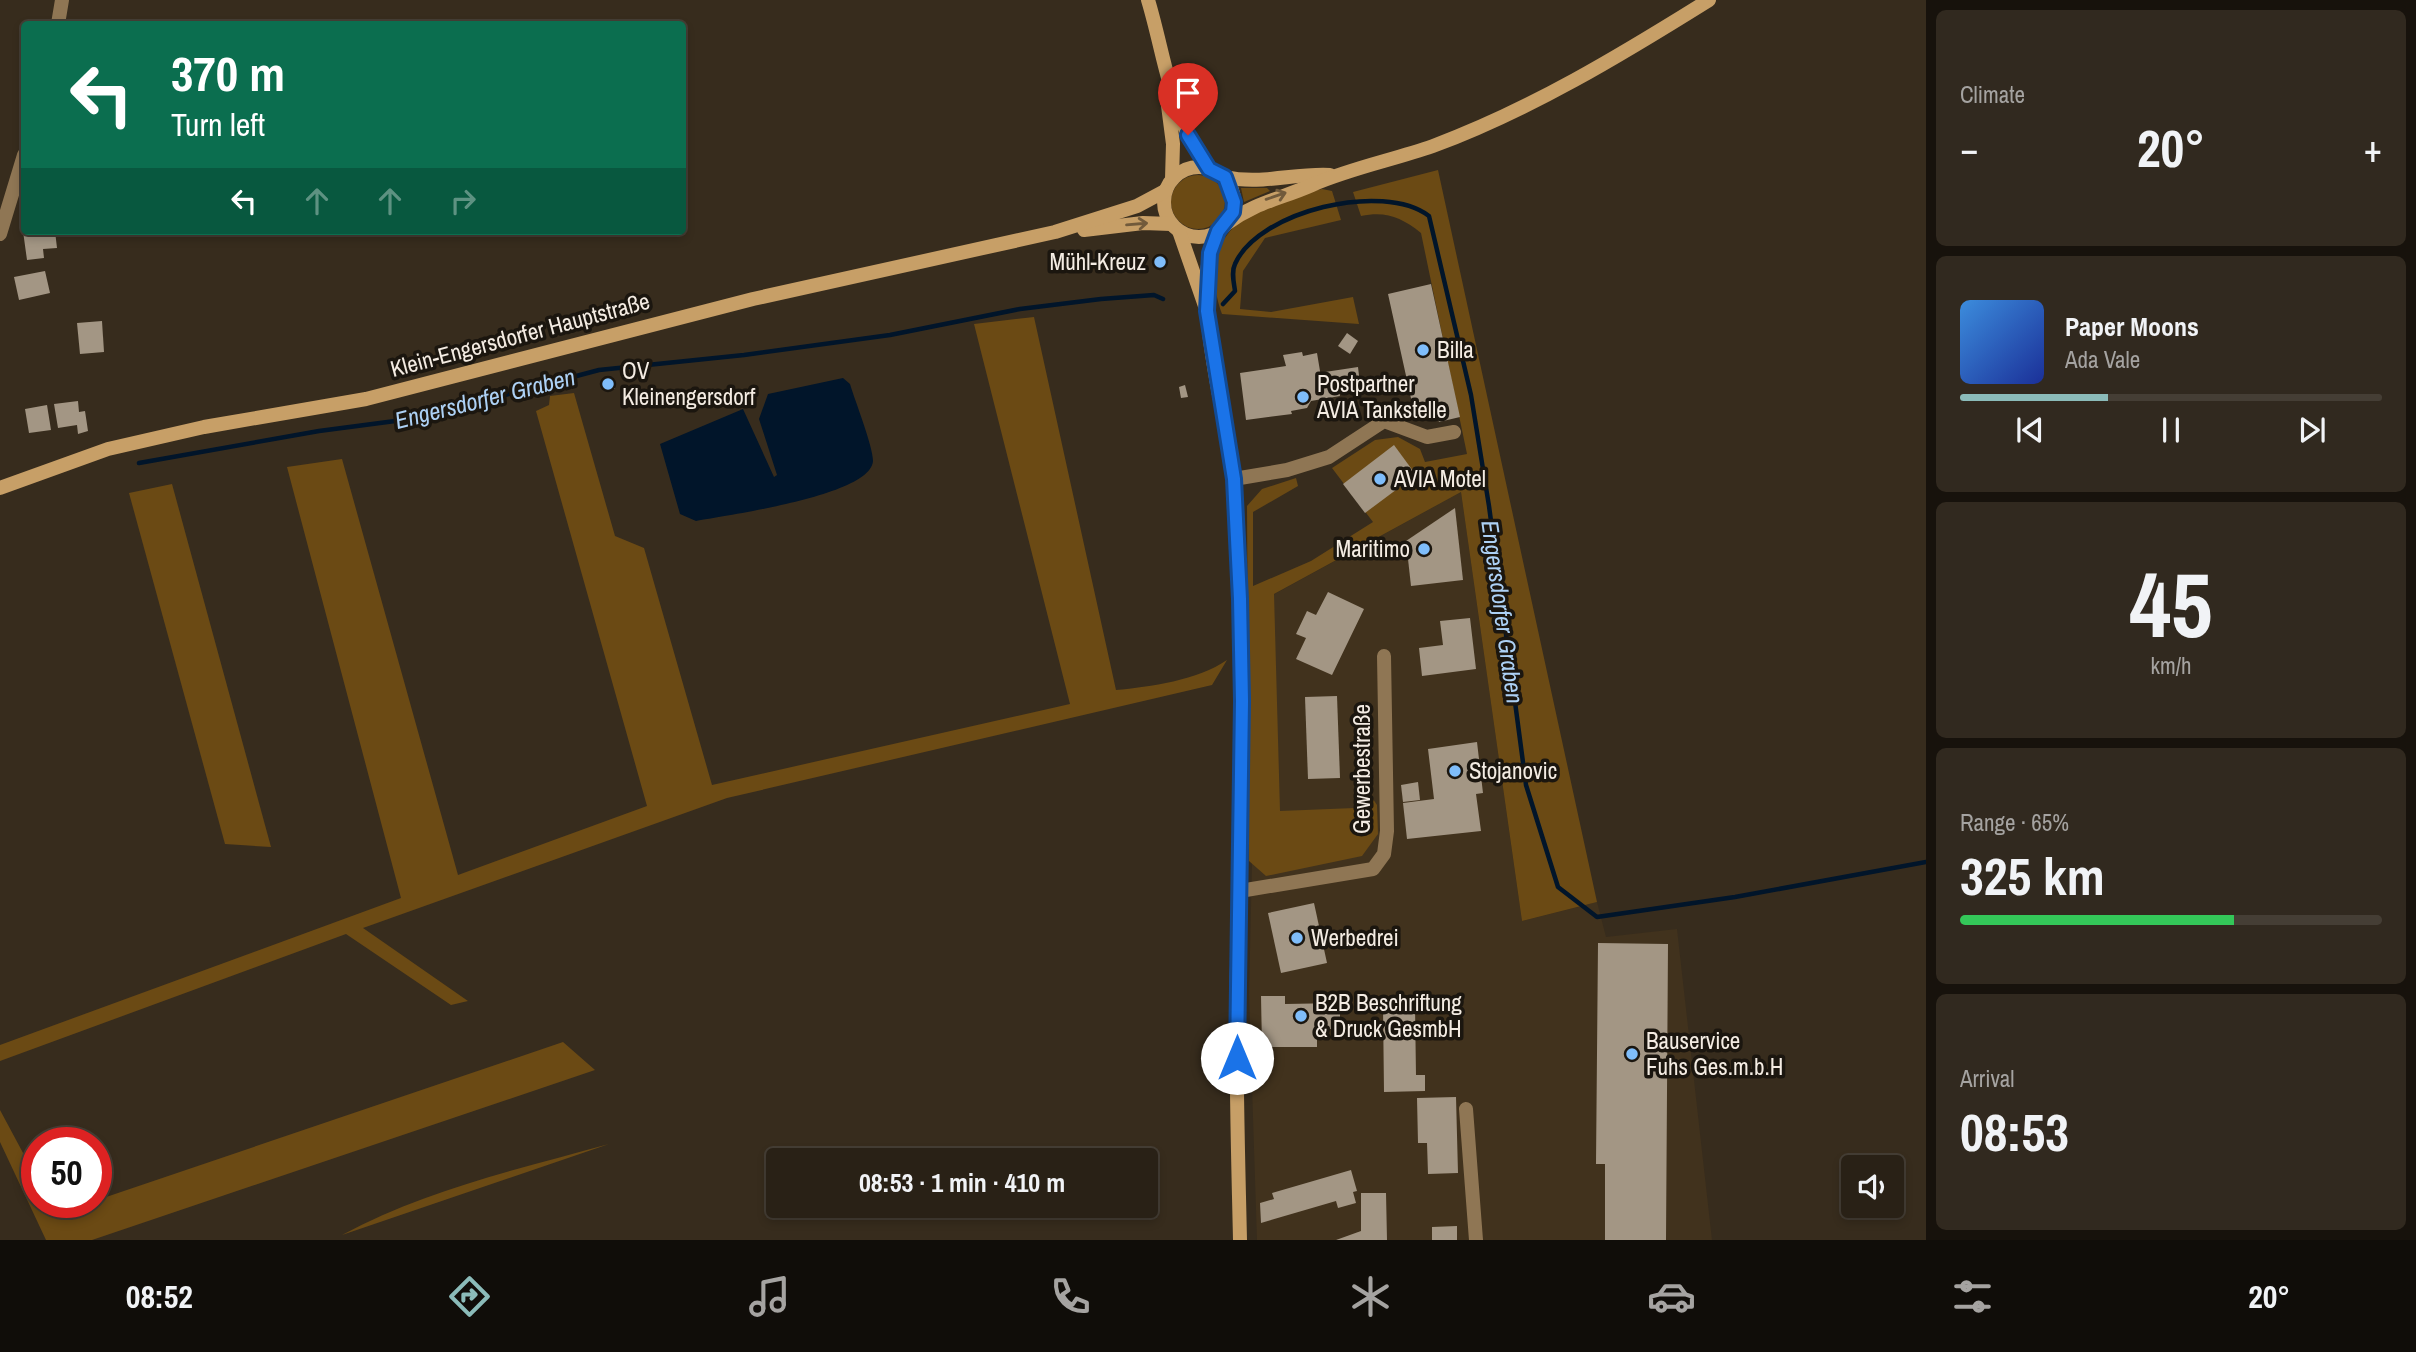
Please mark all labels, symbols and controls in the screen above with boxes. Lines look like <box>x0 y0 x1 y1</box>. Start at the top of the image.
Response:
text: 370 m <box>171 40 285 106</box>
icon: left <box>56 49 147 140</box>
pin <box>1158 63 1218 135</box>
icon: arrive <box>1169 74 1207 112</box>
text: Climate <box>1960 79 2025 110</box>
text: Turn left <box>171 103 265 146</box>
text: 20° <box>2137 113 2205 183</box>
text: − <box>1960 123 1978 174</box>
text: + <box>2364 123 2382 174</box>
icon: left <box>225 182 263 220</box>
icon: ahead <box>298 182 336 220</box>
icon: ahead <box>371 182 409 220</box>
icon: right <box>444 182 482 220</box>
one-way arrow <box>1265 189 1287 201</box>
one-way arrow <box>1125 217 1148 230</box>
place label: Mühl-Kreuz <box>1050 246 1146 277</box>
marker: Mühl-Kreuz <box>1152 254 1168 270</box>
street label: Klein-Engersdorfer Hauptstraße <box>387 285 653 384</box>
text: Paper Moons <box>2065 309 2199 344</box>
place label: Billa <box>1437 334 1474 365</box>
marker: Billa <box>1415 342 1431 358</box>
text: Ada Vale <box>2065 344 2140 375</box>
place label: OV Kleinengersdorf <box>622 355 756 412</box>
water label: Engersdorfer Graben <box>391 360 578 436</box>
place label: Postpartner AVIA Tankstelle <box>1316 368 1447 425</box>
marker: OV Kleinengersdorf <box>600 376 616 392</box>
marker: Postpartner AVIA Tankstelle <box>1295 389 1311 405</box>
icon: previous <box>2011 411 2049 449</box>
icon: pause <box>2152 411 2190 449</box>
icon: next <box>2293 411 2331 449</box>
place label: AVIA Motel <box>1393 463 1486 494</box>
marker: AVIA Motel <box>1372 471 1388 487</box>
water label: Engersdorfer Graben <box>1474 518 1532 706</box>
place label: Maritimo <box>1336 533 1410 564</box>
marker: Maritimo <box>1416 541 1432 557</box>
text: 45 <box>2130 543 2213 665</box>
text: km/h <box>2151 650 2191 681</box>
street label: Gewerbestraße <box>1346 704 1377 834</box>
place label: Stojanovic <box>1469 755 1557 786</box>
marker: Stojanovic <box>1447 763 1463 779</box>
text: Range · 65% <box>1960 807 2069 838</box>
text: 325 km <box>1960 841 2105 911</box>
place label: Werbedrei <box>1311 922 1399 953</box>
marker: Werbedrei <box>1289 930 1305 946</box>
place label: B2B Beschriftung & Druck GesmbH <box>1315 987 1462 1044</box>
marker: B2B Beschriftung & Druck GesmbH <box>1293 1008 1309 1024</box>
position arrow <box>1200 1021 1274 1095</box>
place label: Bauservice Fuhs Ges.m.b.H <box>1646 1025 1783 1082</box>
marker: Bauservice Fuhs Ges.m.b.H <box>1624 1046 1640 1062</box>
text: Arrival <box>1960 1063 2015 1094</box>
text: 08:53 <box>1960 1097 2069 1167</box>
speed limit sign: 50 <box>21 1127 112 1218</box>
map controls <box>1841 1155 1904 1218</box>
button: sound <box>1841 1155 1904 1218</box>
text: 08:53 · 1 min · 410 m <box>859 1165 1065 1200</box>
icon: directions <box>445 1272 494 1321</box>
icon: music <box>745 1272 794 1321</box>
icon: phone <box>1046 1272 1095 1321</box>
icon: climate <box>1346 1272 1395 1321</box>
icon: car <box>1647 1272 1696 1321</box>
icon: filters <box>1948 1272 1997 1321</box>
text: 08:52 <box>126 1275 193 1318</box>
text: 20° <box>2248 1275 2290 1318</box>

